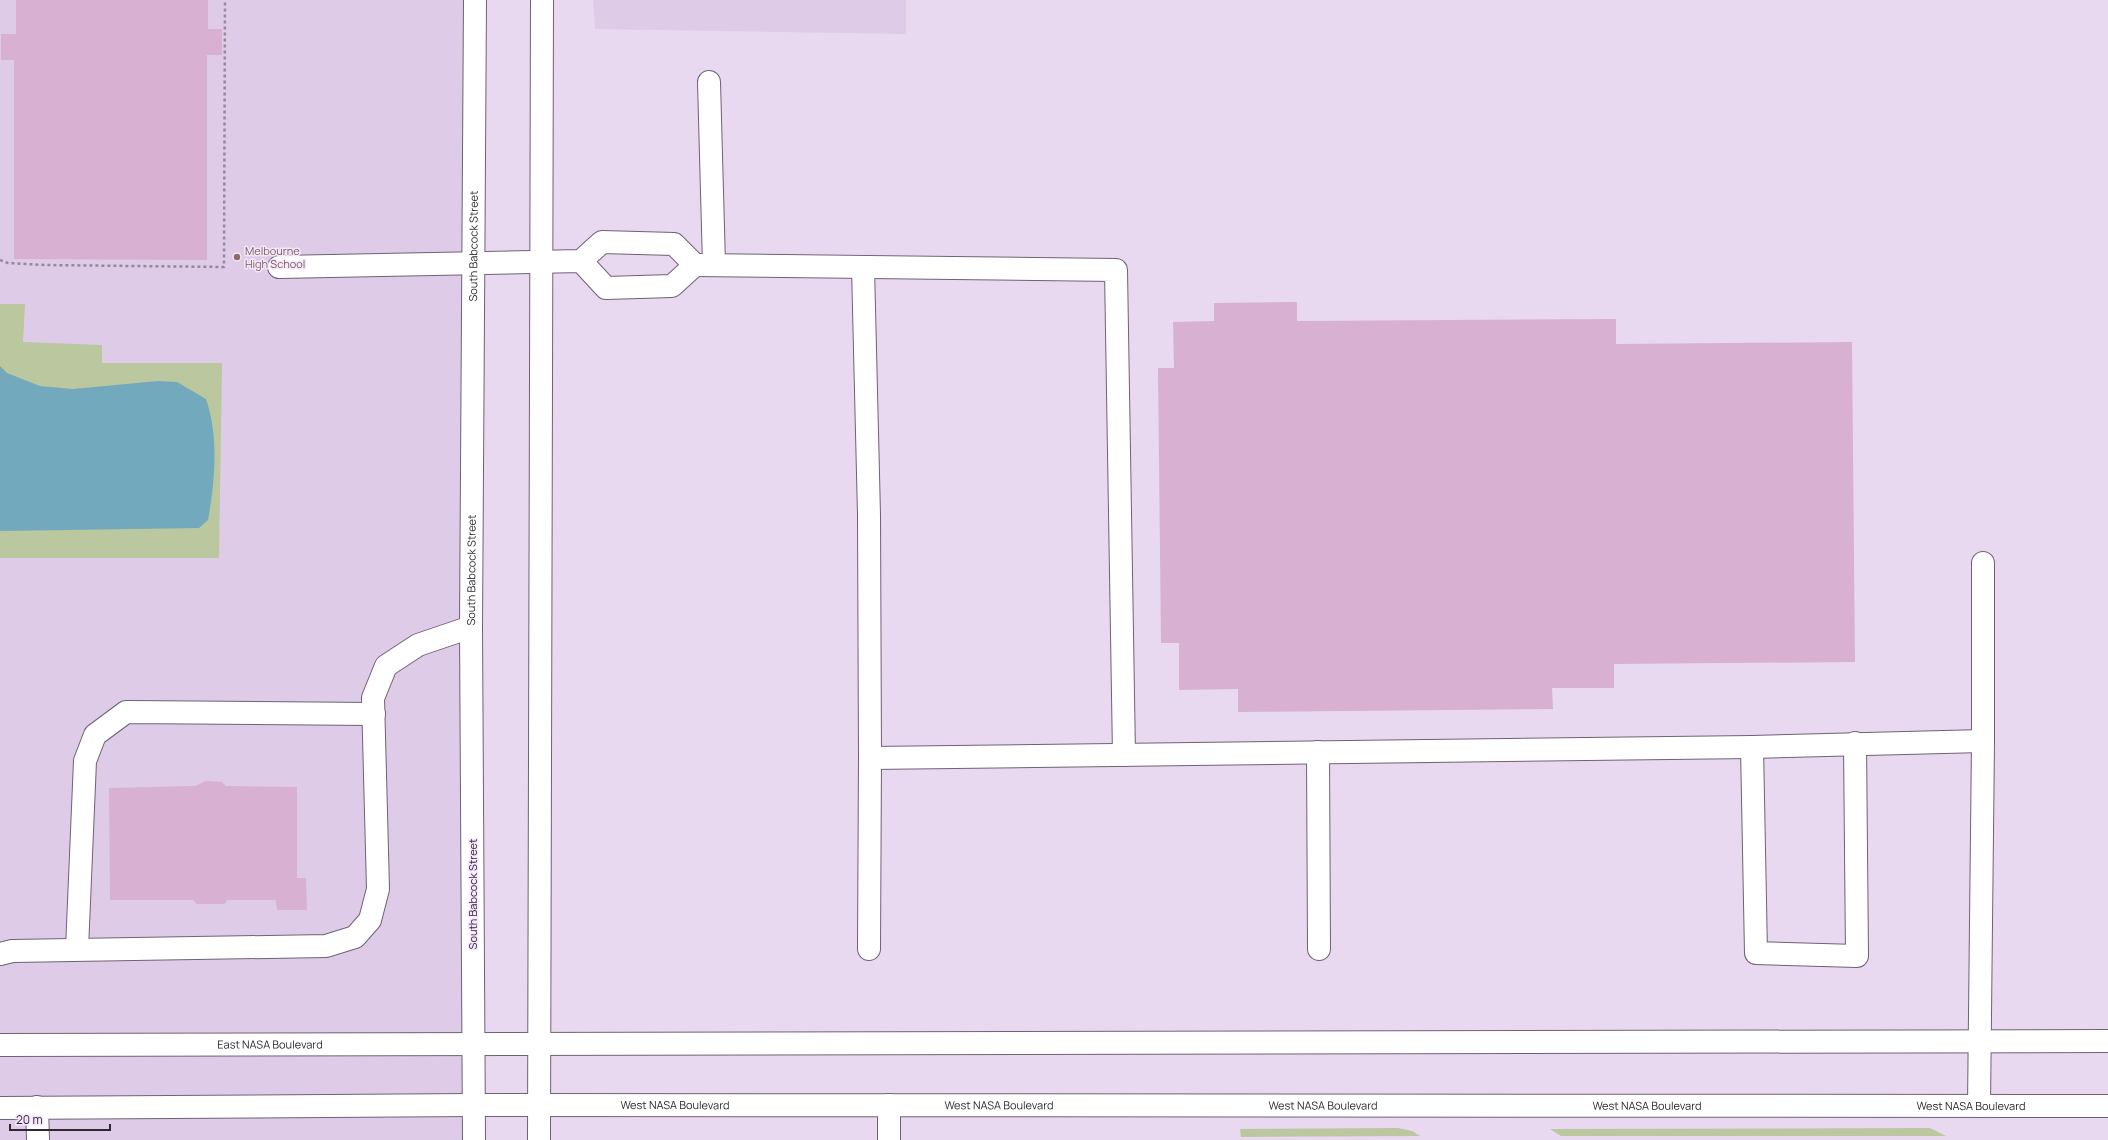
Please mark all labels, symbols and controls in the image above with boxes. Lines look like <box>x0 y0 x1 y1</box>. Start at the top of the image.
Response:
street label: South Babcock Street <box>465 190 481 302</box>
place label: Melbourne High School <box>245 243 305 271</box>
marker: Melbourne High School <box>232 252 242 262</box>
street label: South Babcock Street <box>463 514 479 626</box>
street label: South Babcock Street <box>465 839 480 949</box>
street label: East NASA Boulevard <box>217 1036 323 1052</box>
street label: West NASA Boulevard <box>620 1097 730 1112</box>
street label: West NASA Boulevard <box>944 1097 1054 1112</box>
street label: West NASA Boulevard <box>1268 1097 1378 1113</box>
street label: West NASA Boulevard <box>1592 1098 1702 1113</box>
street label: West NASA Boulevard <box>1916 1098 2026 1113</box>
scale bar <box>10 1106 110 1132</box>
text: 20 m <box>16 1111 43 1128</box>

